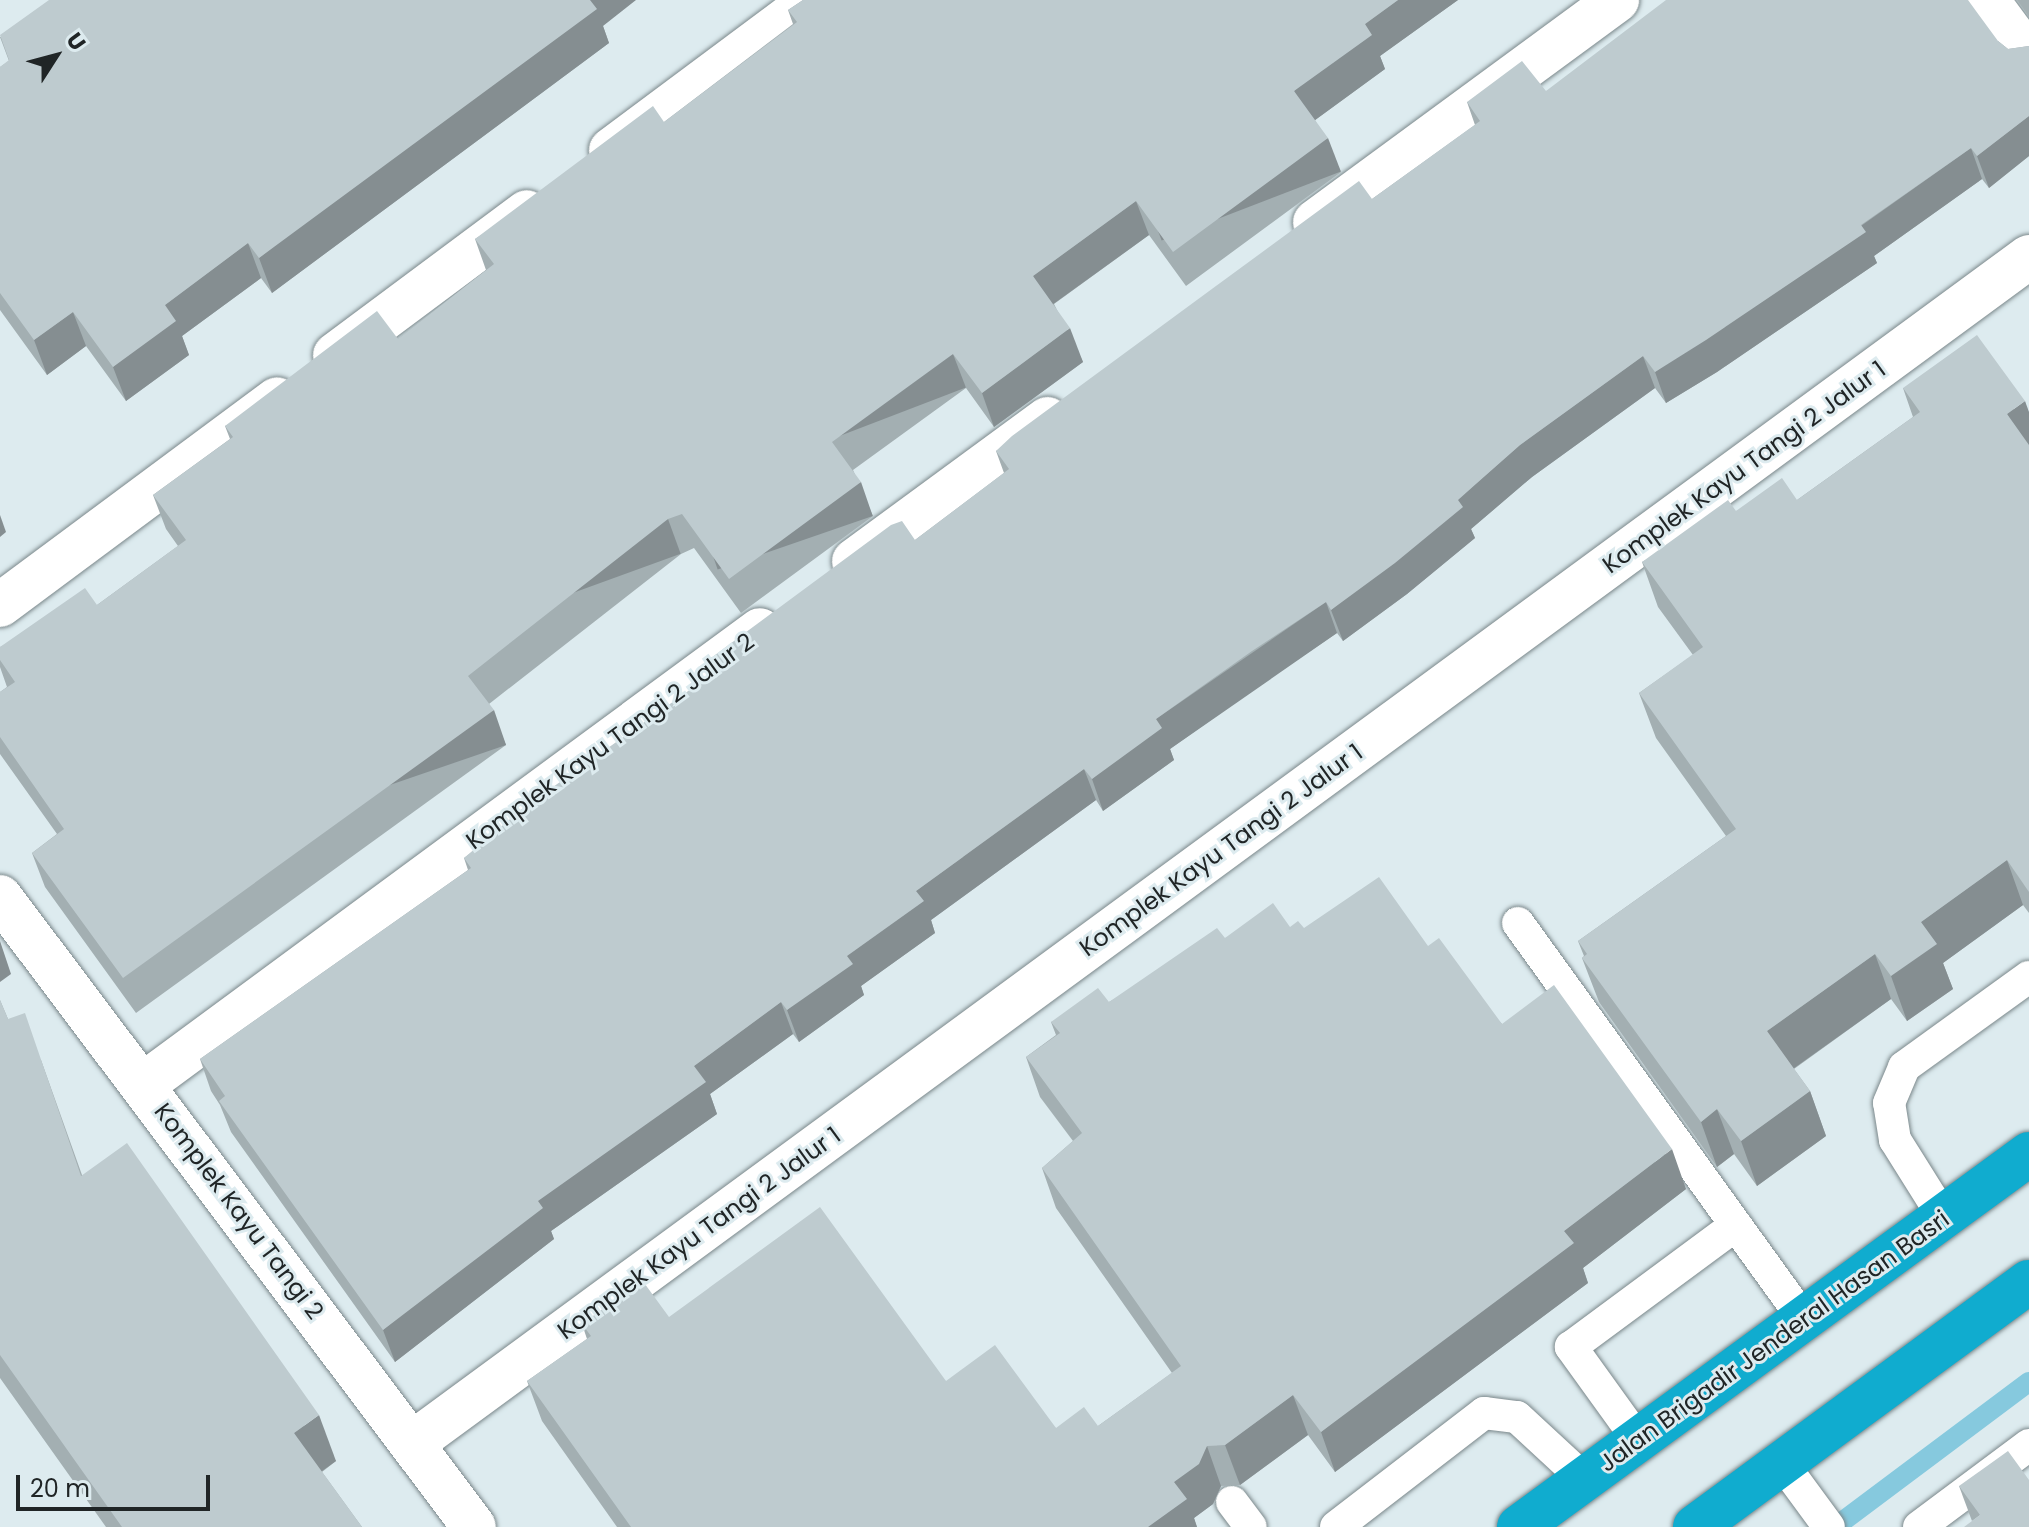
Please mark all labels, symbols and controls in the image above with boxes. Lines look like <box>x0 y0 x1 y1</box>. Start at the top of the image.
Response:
north arrow <box>16 16 96 96</box>
text: U <box>59 26 93 57</box>
street label: Komplek Kayu Tangi 2 Jalur 1 <box>1597 355 1891 579</box>
street label: Komplek Kayu Tangi 2 Jalur 2 <box>460 627 760 855</box>
street label: Komplek Kayu Tangi 2 Jalur 1 <box>1074 738 1368 962</box>
street label: Komplek Kayu Tangi 2 <box>148 1097 330 1325</box>
street label: Komplek Kayu Tangi 2 Jalur 1 <box>552 1121 846 1345</box>
street label: Jalan Brigadir Jenderal Hasan Basri <box>1593 1204 1955 1478</box>
scale bar <box>20 1459 214 1509</box>
text: 20 m <box>30 1472 90 1505</box>

